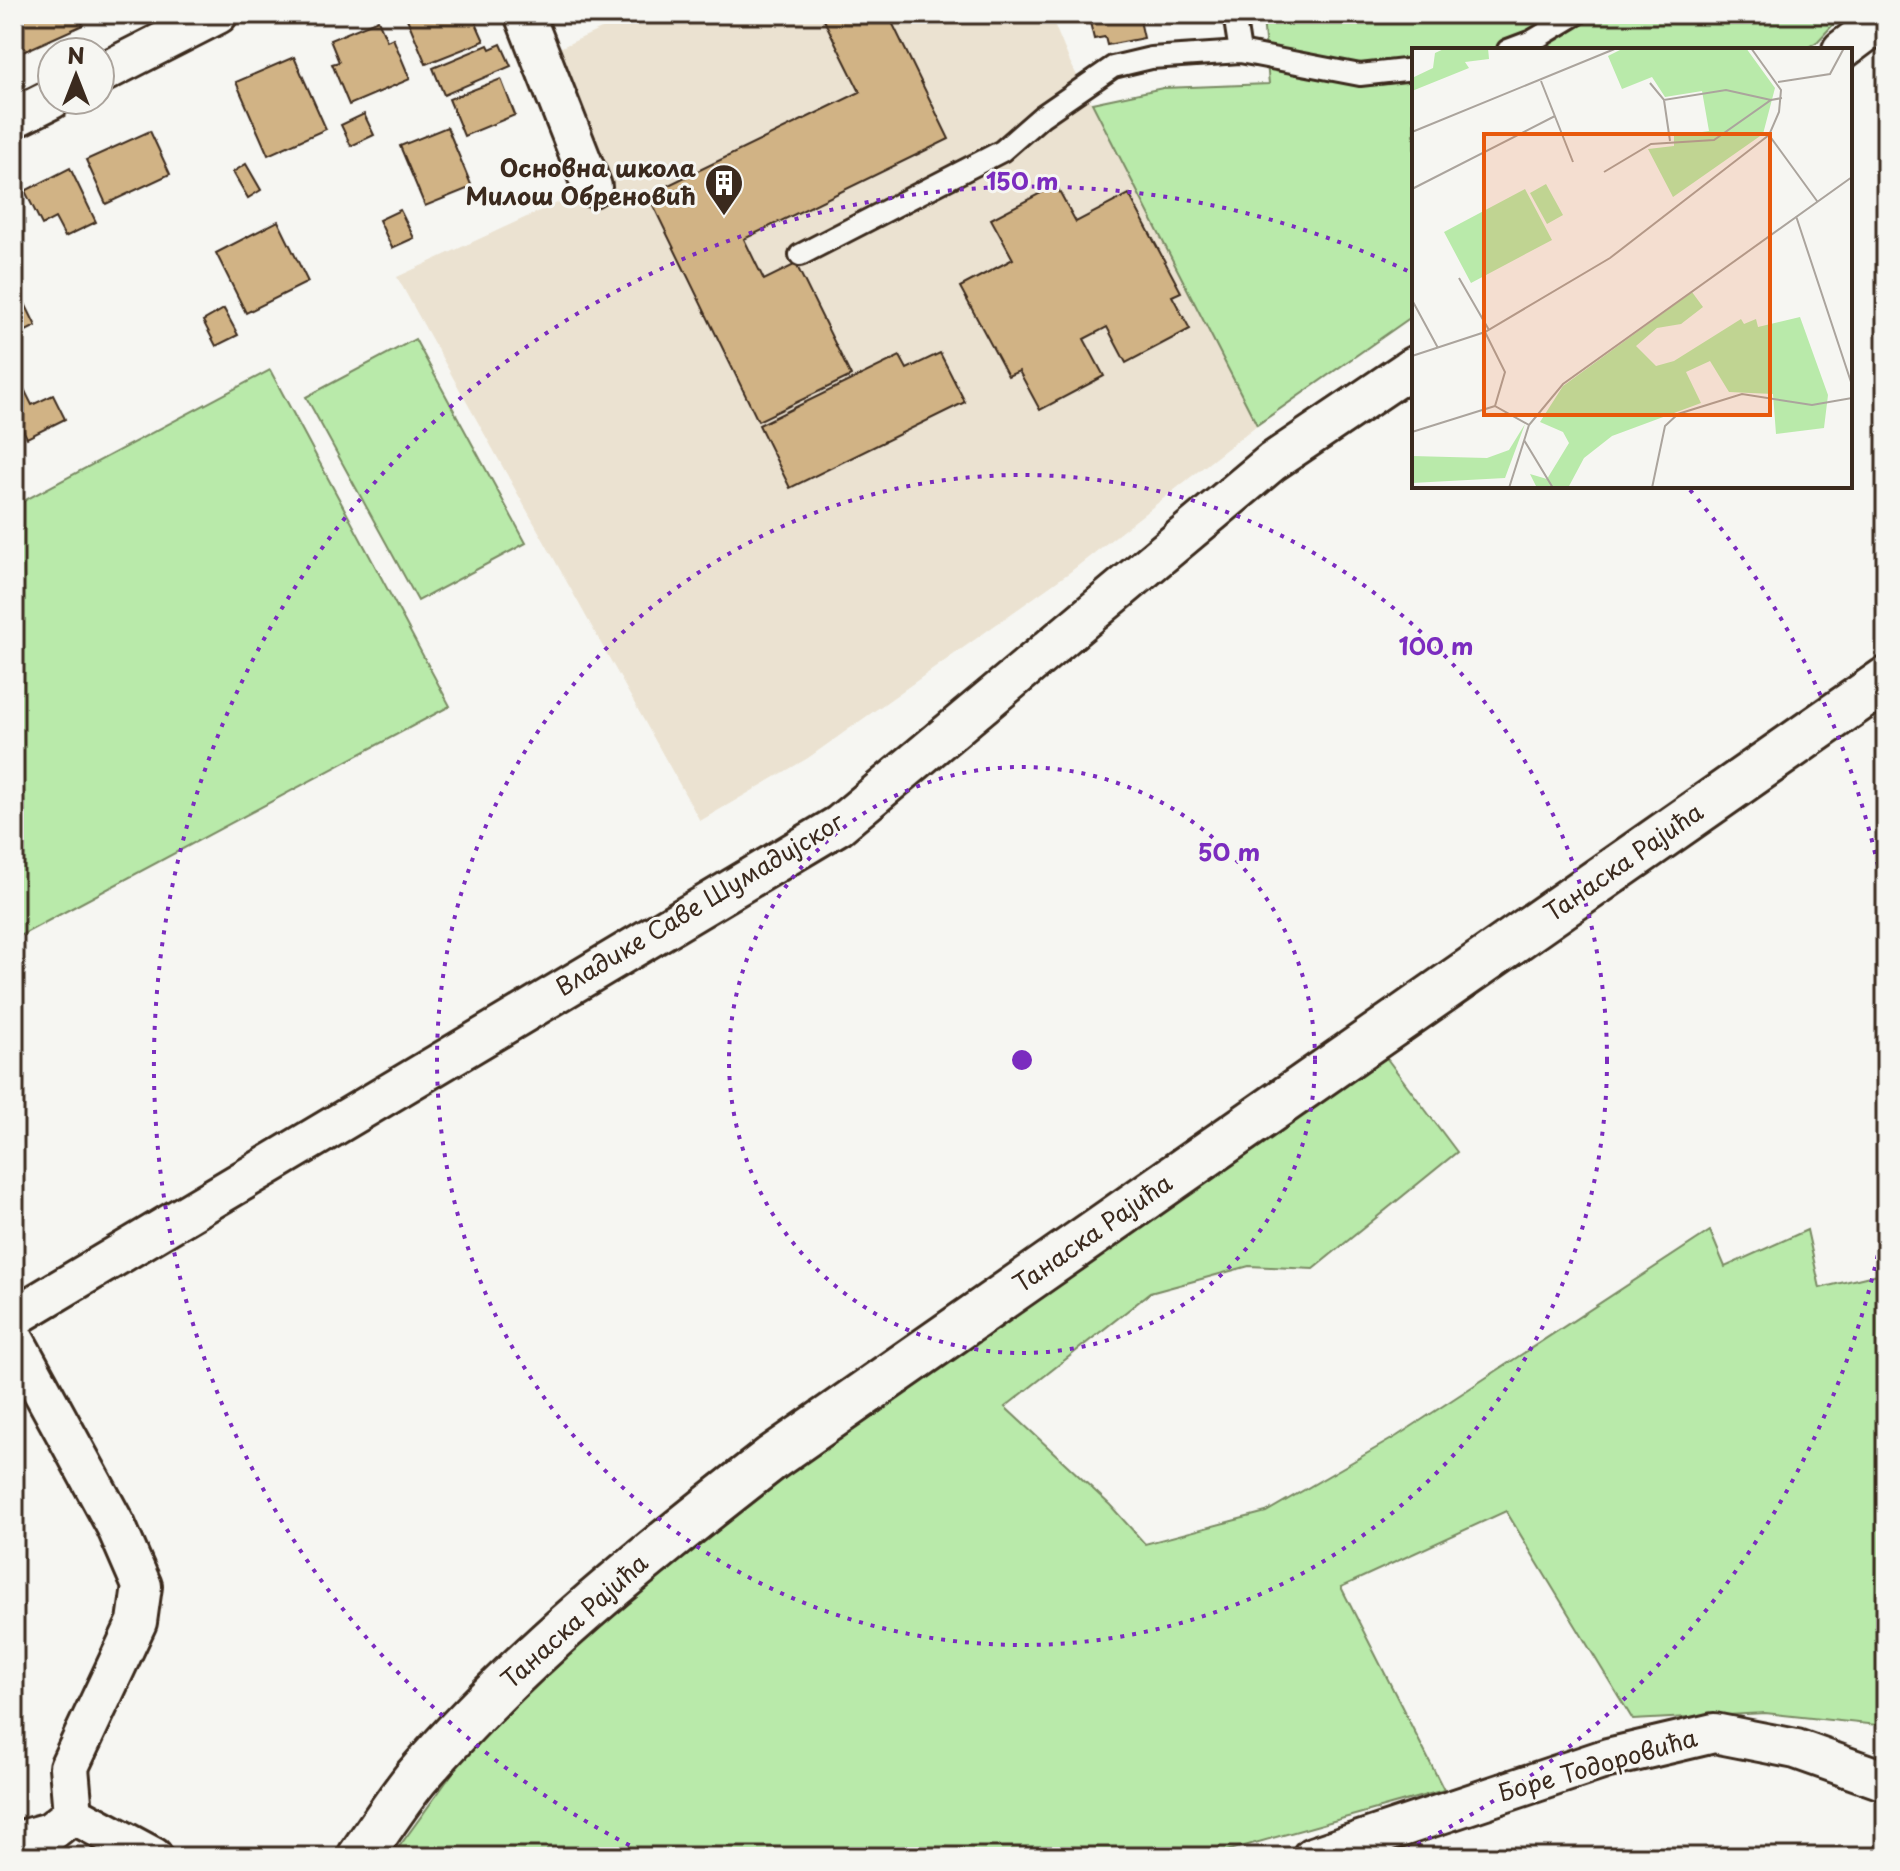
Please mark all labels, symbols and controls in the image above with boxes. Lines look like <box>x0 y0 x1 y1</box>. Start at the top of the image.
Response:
north arrow <box>36 36 116 116</box>
text: N <box>67 38 85 71</box>
inset map <box>1412 48 1852 488</box>
place label: Основна школа Милош Обреновић <box>465 149 697 213</box>
building icon: Основна школа Милош Обреновић <box>703 162 745 217</box>
text: 150 m <box>986 162 1058 198</box>
text: 100 m <box>1399 627 1473 663</box>
street label: Танаска Рајића <box>1536 793 1710 930</box>
street label: Владике Саве Шумадијског <box>548 803 850 1004</box>
text: 50 m <box>1198 833 1260 869</box>
centre of rings <box>1008 1046 1036 1074</box>
street label: Танаска Рајића <box>1005 1164 1179 1301</box>
street label: Танаска Рајића <box>492 1545 655 1696</box>
street label: Боре Тодоровића <box>1494 1718 1701 1810</box>

